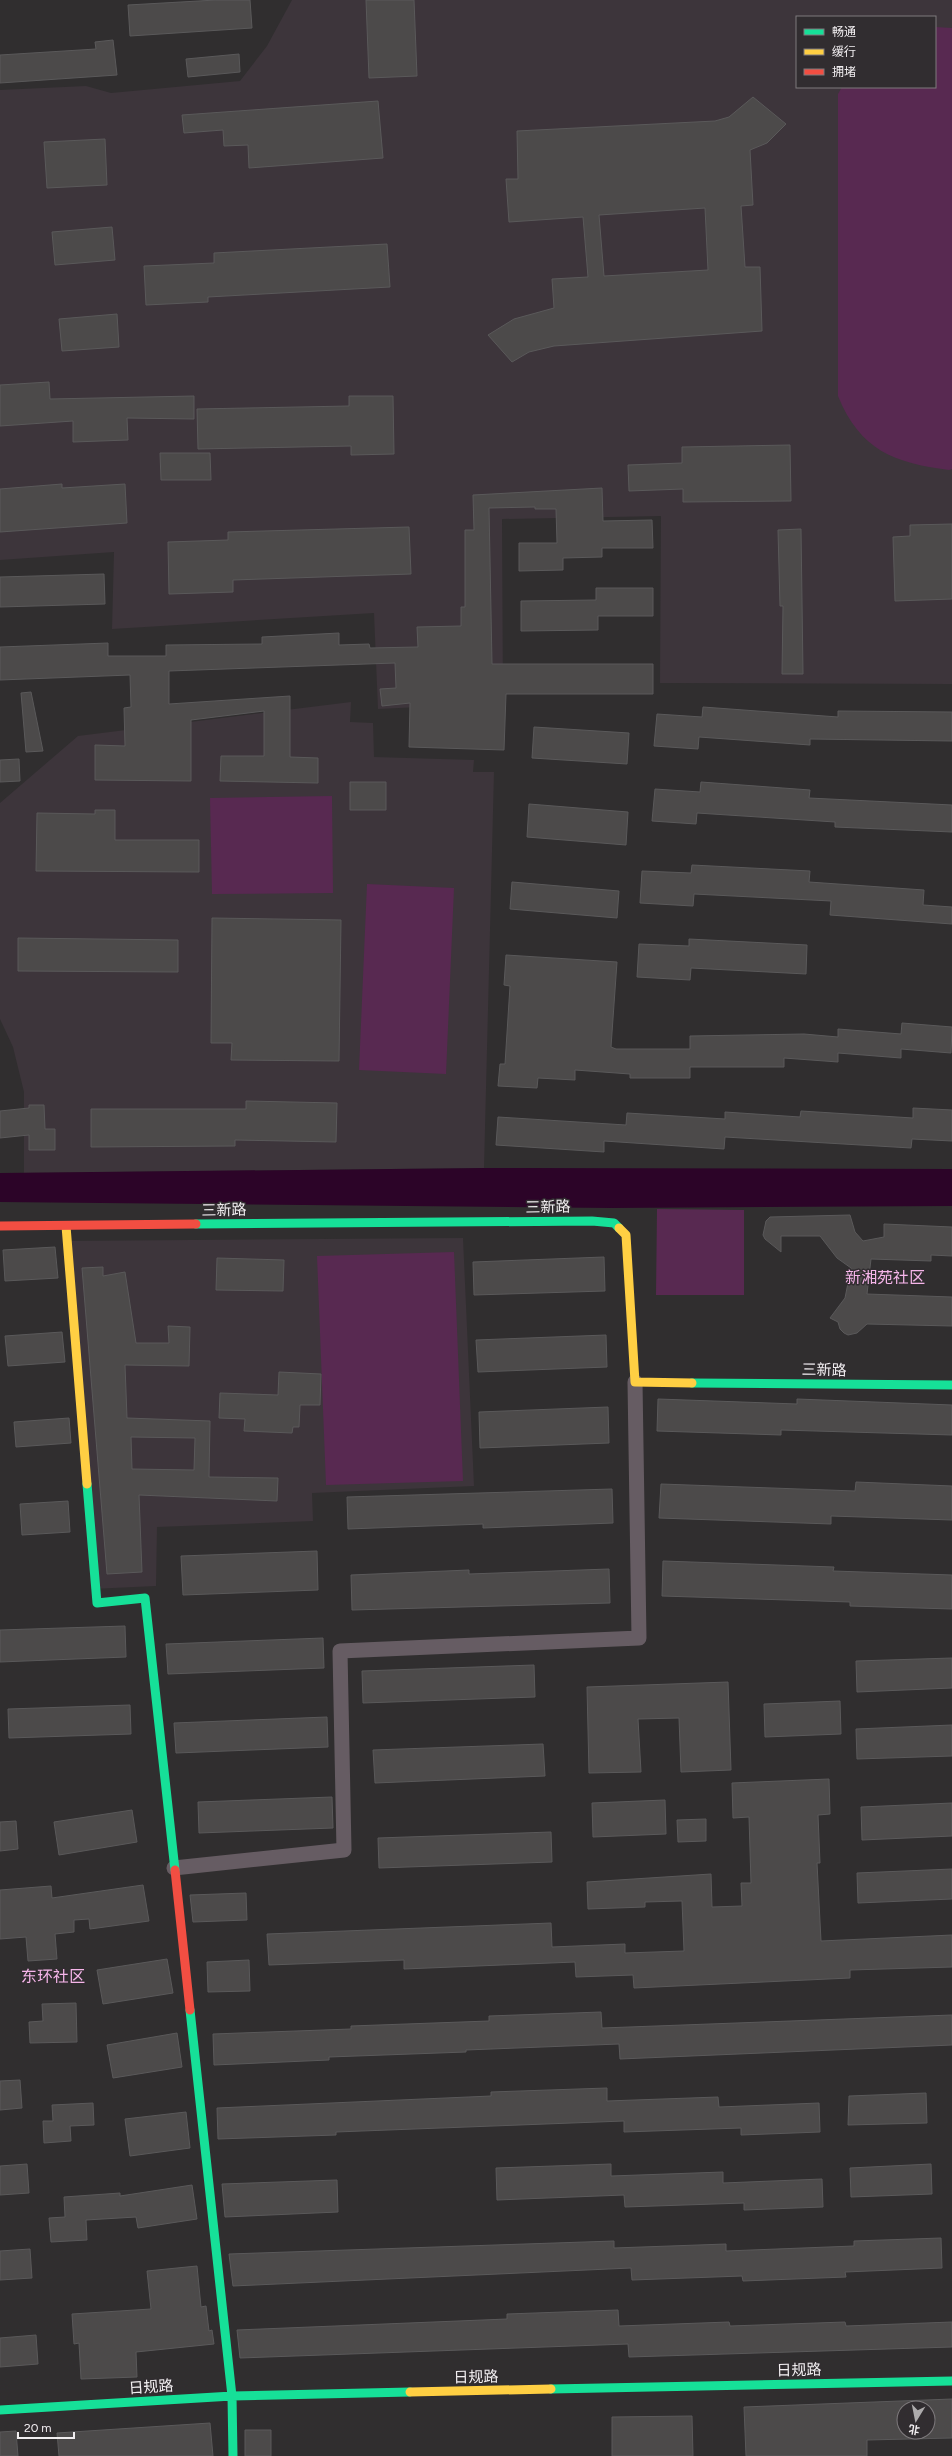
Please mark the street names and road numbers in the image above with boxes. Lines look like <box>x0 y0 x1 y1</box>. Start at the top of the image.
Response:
street label: 三新路 <box>525 1198 571 1216</box>
street label: 三新路 <box>201 1201 247 1219</box>
street label: 三新路 <box>801 1361 847 1379</box>
street label: 日规路 <box>776 2361 822 2379</box>
street label: 日规路 <box>453 2368 499 2386</box>
street label: 日规路 <box>128 2376 174 2398</box>

